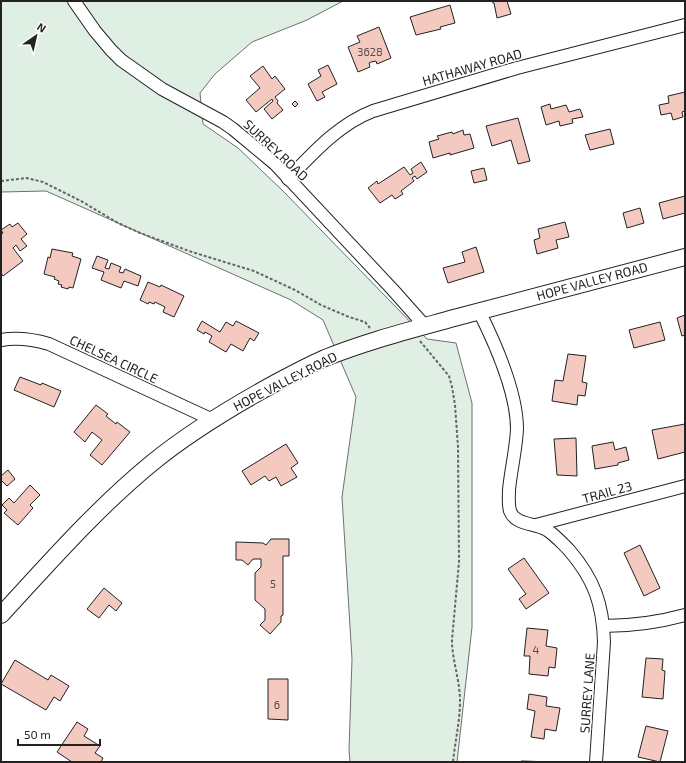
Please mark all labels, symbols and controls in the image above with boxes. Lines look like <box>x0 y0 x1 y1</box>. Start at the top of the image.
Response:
north arrow <box>16 16 56 56</box>
text: N <box>35 20 49 35</box>
house number: 3628 <box>357 45 383 58</box>
street label: HATHAWAY ROAD <box>420 45 524 89</box>
street label: SURREY ROAD <box>240 116 312 184</box>
street label: HOPE VALLEY ROAD <box>535 258 649 304</box>
street label: CHELSEA CIRCLE <box>67 332 161 386</box>
street label: HOPE VALLEY ROAD <box>230 348 340 414</box>
street label: TRAIL 23 <box>580 478 634 506</box>
house number: 5 <box>270 577 276 590</box>
house number: 4 <box>533 643 540 656</box>
street label: SURREY LANE <box>576 652 598 734</box>
house number: 6 <box>274 698 280 711</box>
scale bar <box>18 721 100 747</box>
text: 50 m <box>24 727 51 741</box>

